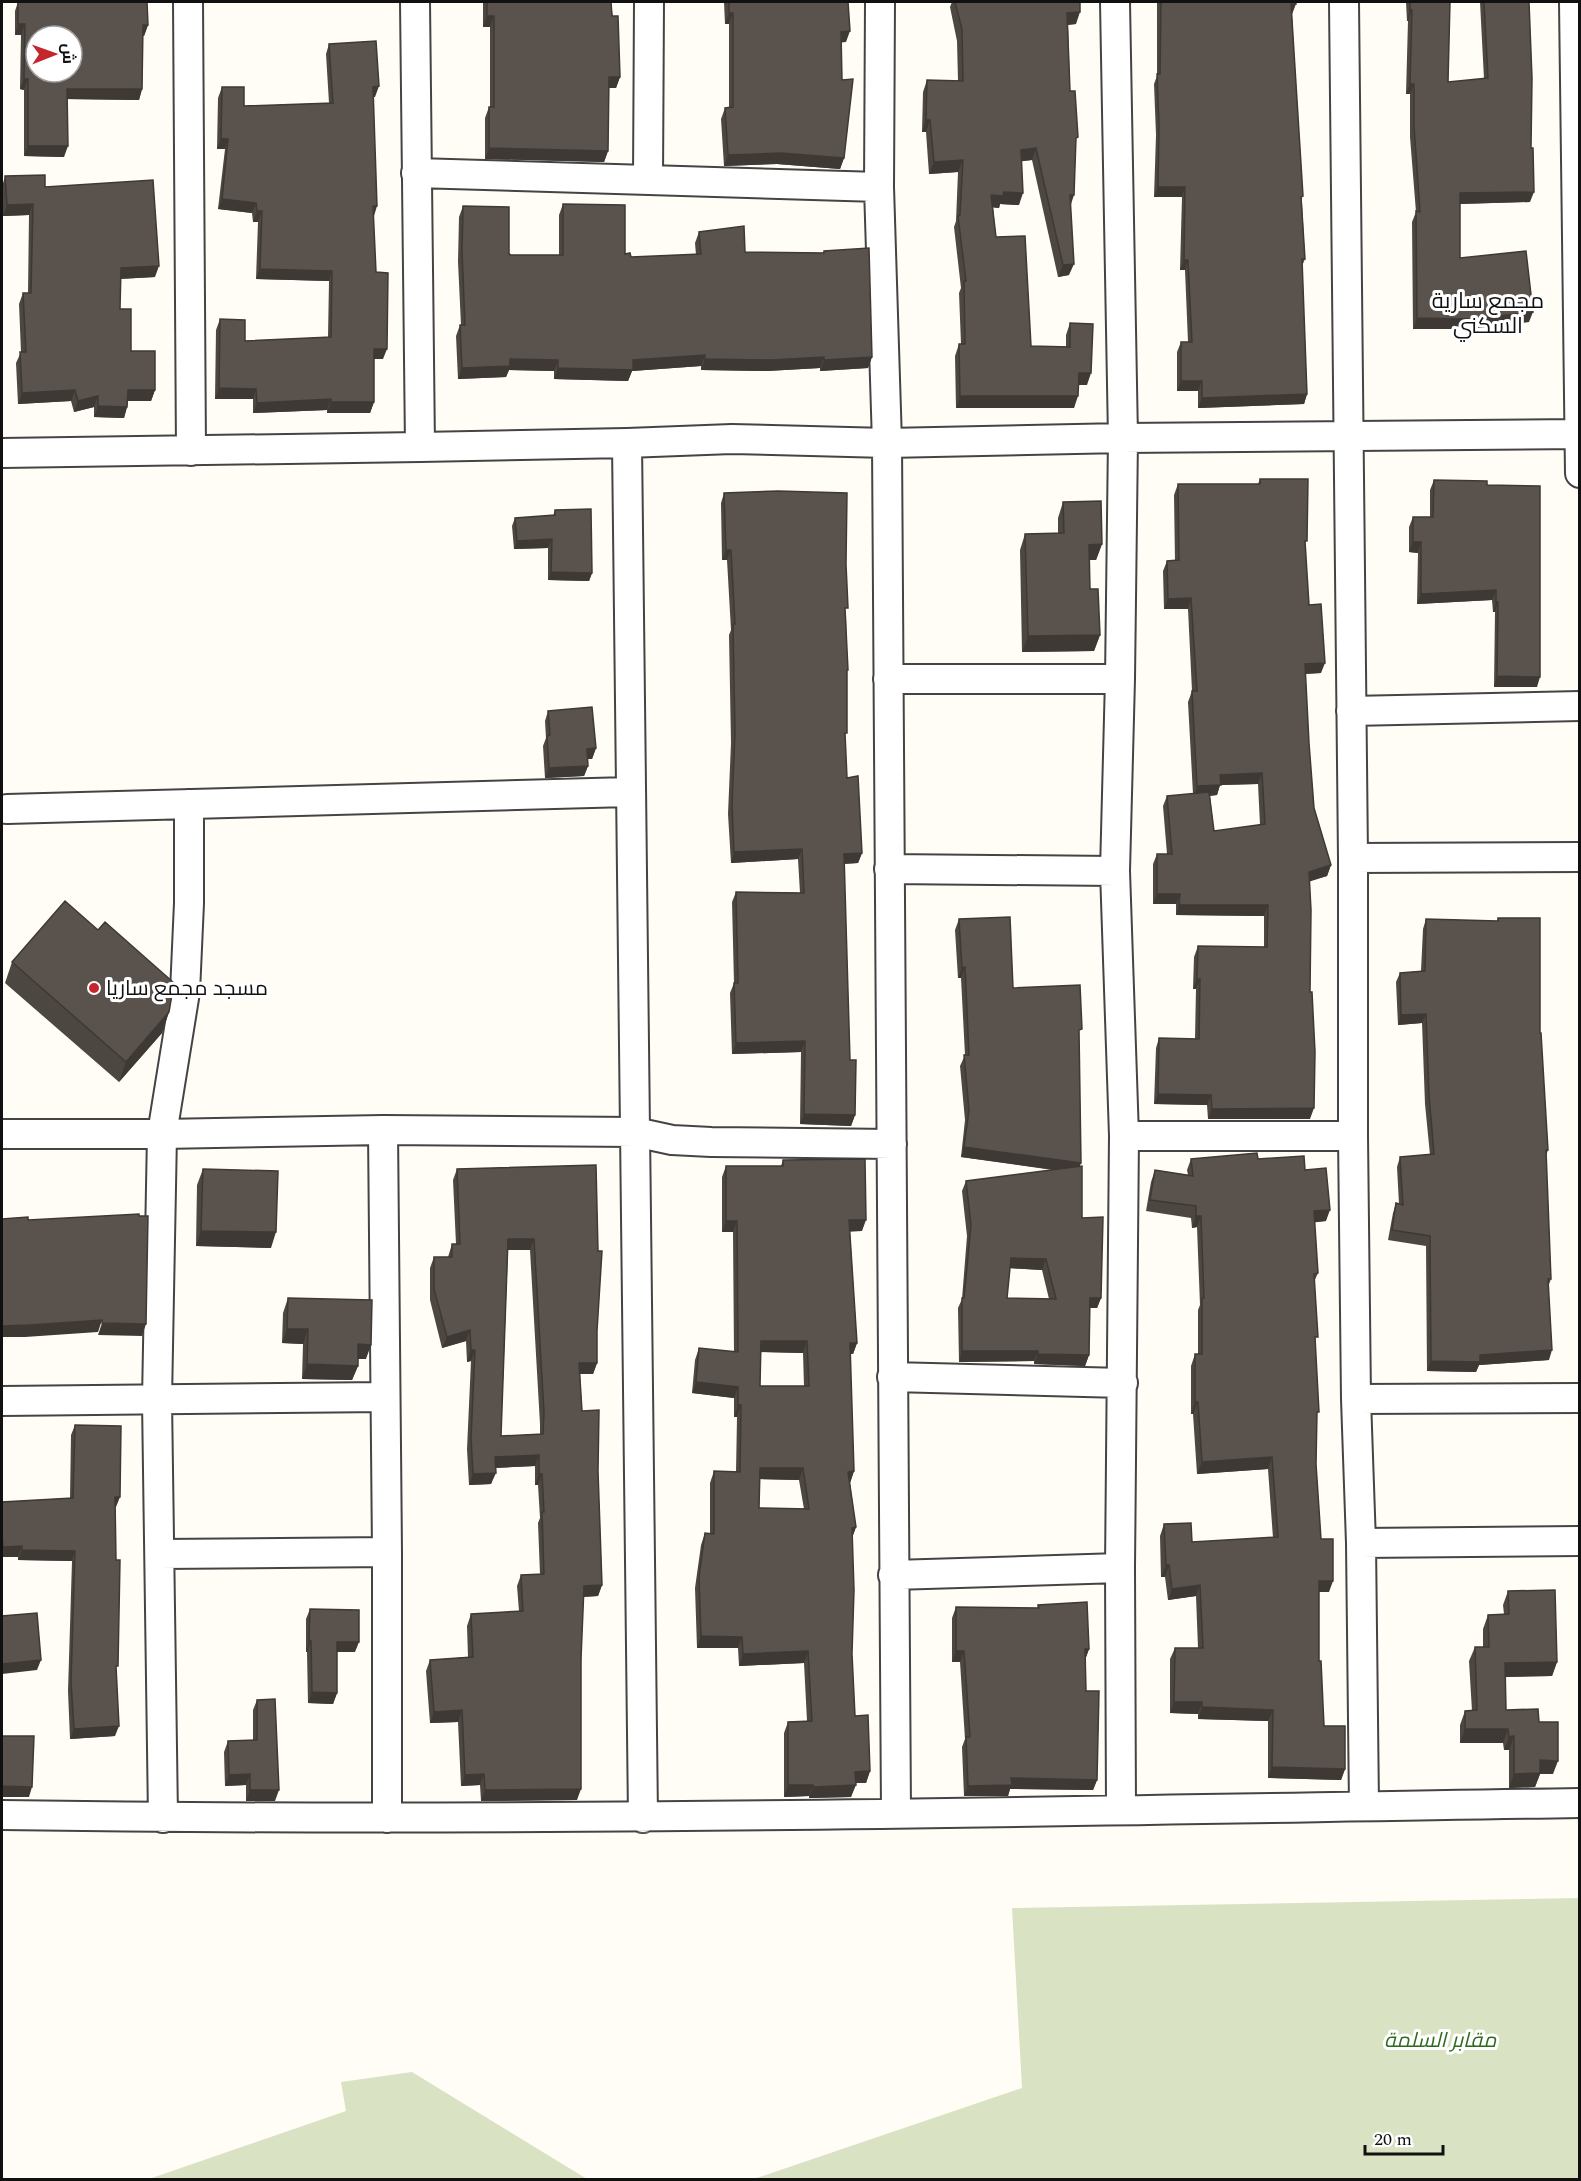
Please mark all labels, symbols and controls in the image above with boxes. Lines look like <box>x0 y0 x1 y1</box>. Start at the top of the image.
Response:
north arrow <box>24 24 84 84</box>
text: ش <box>56 43 80 64</box>
district label: مجمع سارية السكني <box>1432 285 1544 343</box>
place label: مسجد مجمع ساريا <box>106 973 268 1005</box>
marker: مسجد مجمع ساريا <box>87 981 101 995</box>
park label: مقابر السلمة <box>1384 2025 1497 2057</box>
scale bar <box>1365 2118 1443 2156</box>
text: 20 m <box>1374 2126 1412 2153</box>

